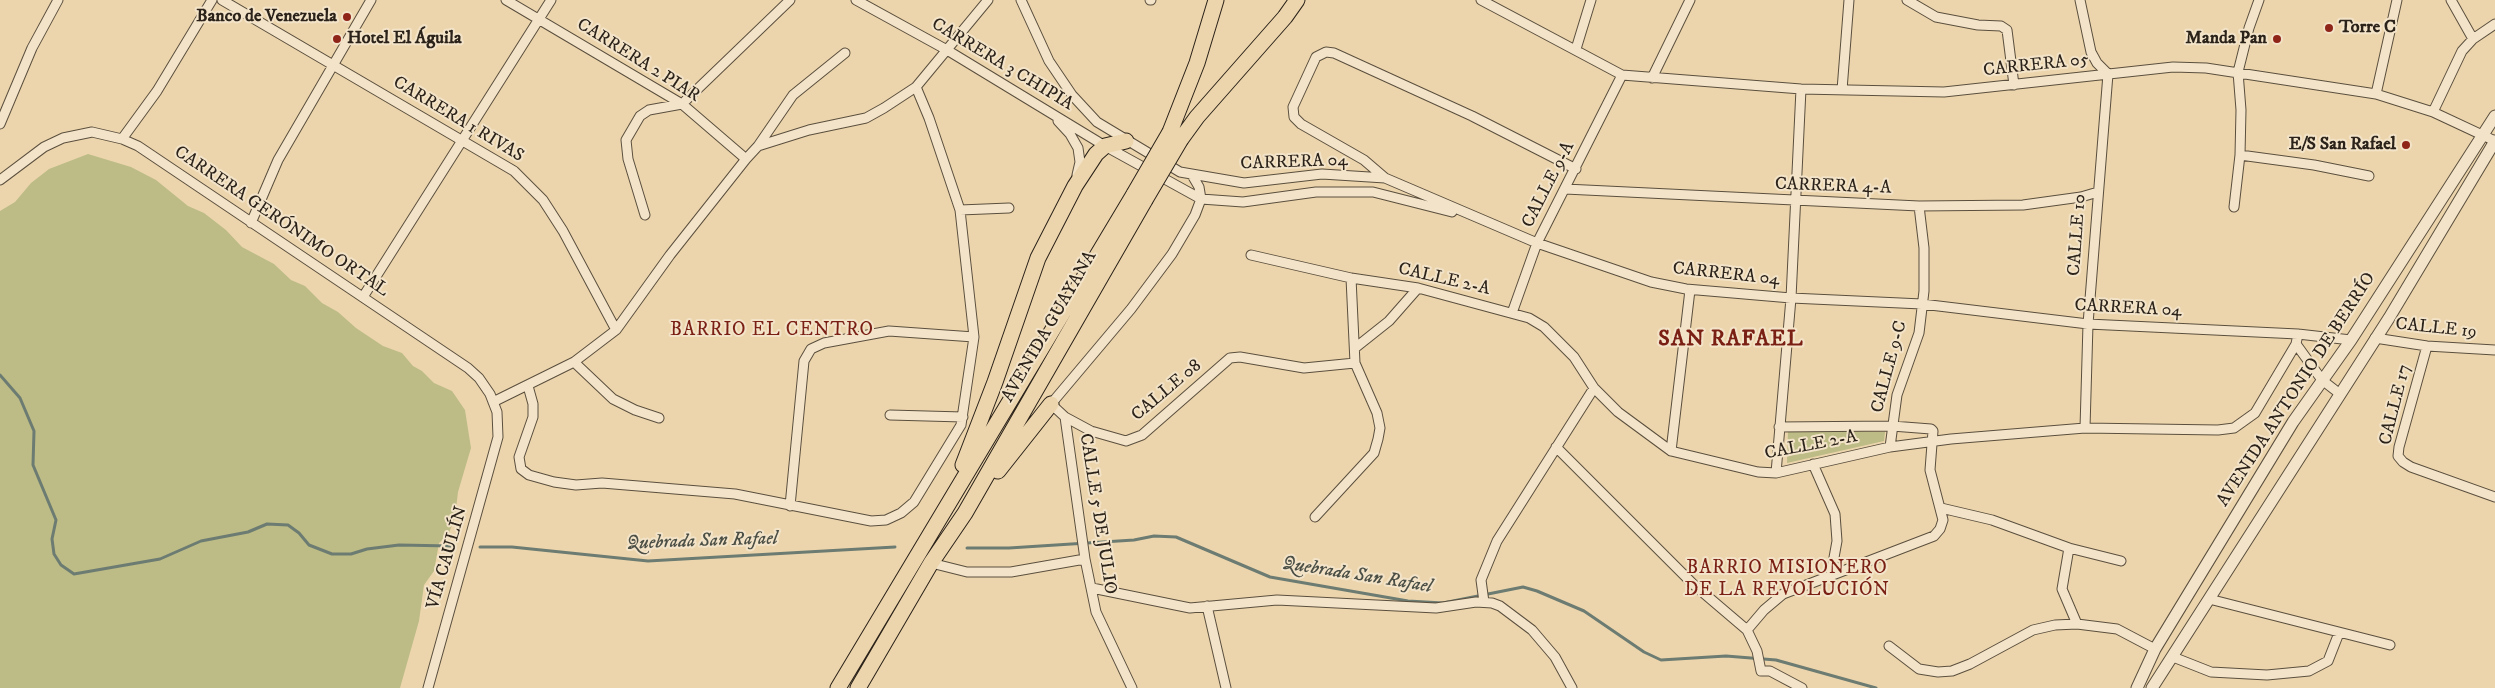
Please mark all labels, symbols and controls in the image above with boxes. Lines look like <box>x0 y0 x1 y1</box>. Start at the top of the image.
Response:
place label: Banco de Venezuela <box>196 6 337 28</box>
marker: Banco de Venezuela <box>341 11 353 23</box>
street label: CARRERA 2 PIAR <box>572 14 704 108</box>
street label: CARRERA 3 CHIPIA <box>927 14 1077 116</box>
place label: Torre C <box>2339 17 2396 39</box>
marker: Torre C <box>2323 22 2335 34</box>
place label: Hotel El Águila <box>347 28 462 50</box>
place label: Manda Pan <box>2186 28 2267 50</box>
marker: Hotel El Águila <box>331 33 343 45</box>
marker: Manda Pan <box>2271 33 2283 45</box>
street label: CARRERA 05 <box>1982 50 2090 82</box>
street label: CARRERA 1 RIVAS <box>389 72 527 168</box>
place label: E/S San Rafael <box>2289 134 2396 156</box>
street label: CALLE 9-A <box>1518 138 1580 232</box>
marker: E/S San Rafael <box>2400 139 2412 151</box>
street label: CARRERA GERÓNIMO ORTAL <box>170 142 392 302</box>
street label: CARRERA 04 <box>1240 150 1348 176</box>
street label: CARRERA 4-A <box>1774 174 1892 200</box>
street label: CALLE 10 <box>2064 193 2092 277</box>
street label: AVENIDA GUAYANA <box>998 247 1102 407</box>
street label: CALLE 2-A <box>1396 259 1492 301</box>
street label: CARRERA 04 <box>1671 259 1781 291</box>
street label: AVENIDA ANTONIO DE BERRÍO <box>2213 269 2381 511</box>
street label: CARRERA 04 <box>2074 295 2182 323</box>
street label: CALLE 19 <box>2394 314 2478 344</box>
street label: CALLE 9-C <box>1867 319 1913 415</box>
district label: BARRIO EL CENTRO <box>668 320 876 342</box>
district label: SAN RAFAEL <box>1657 327 1805 353</box>
street label: CALLE 08 <box>1128 356 1206 426</box>
street label: CALLE 17 <box>2376 363 2416 447</box>
street label: CALLE 2-A <box>1763 426 1859 466</box>
street label: CALLE 5 DE JULIO <box>1074 432 1120 596</box>
street label: VÍA CAULÍN <box>423 504 473 612</box>
water label: Quebrada San Rafael <box>626 528 778 556</box>
water label: Quebrada San Rafael <box>1280 553 1434 599</box>
district label: BARRIO MISIONERO DE LA REVOLUCIÓN <box>1682 558 1892 602</box>

